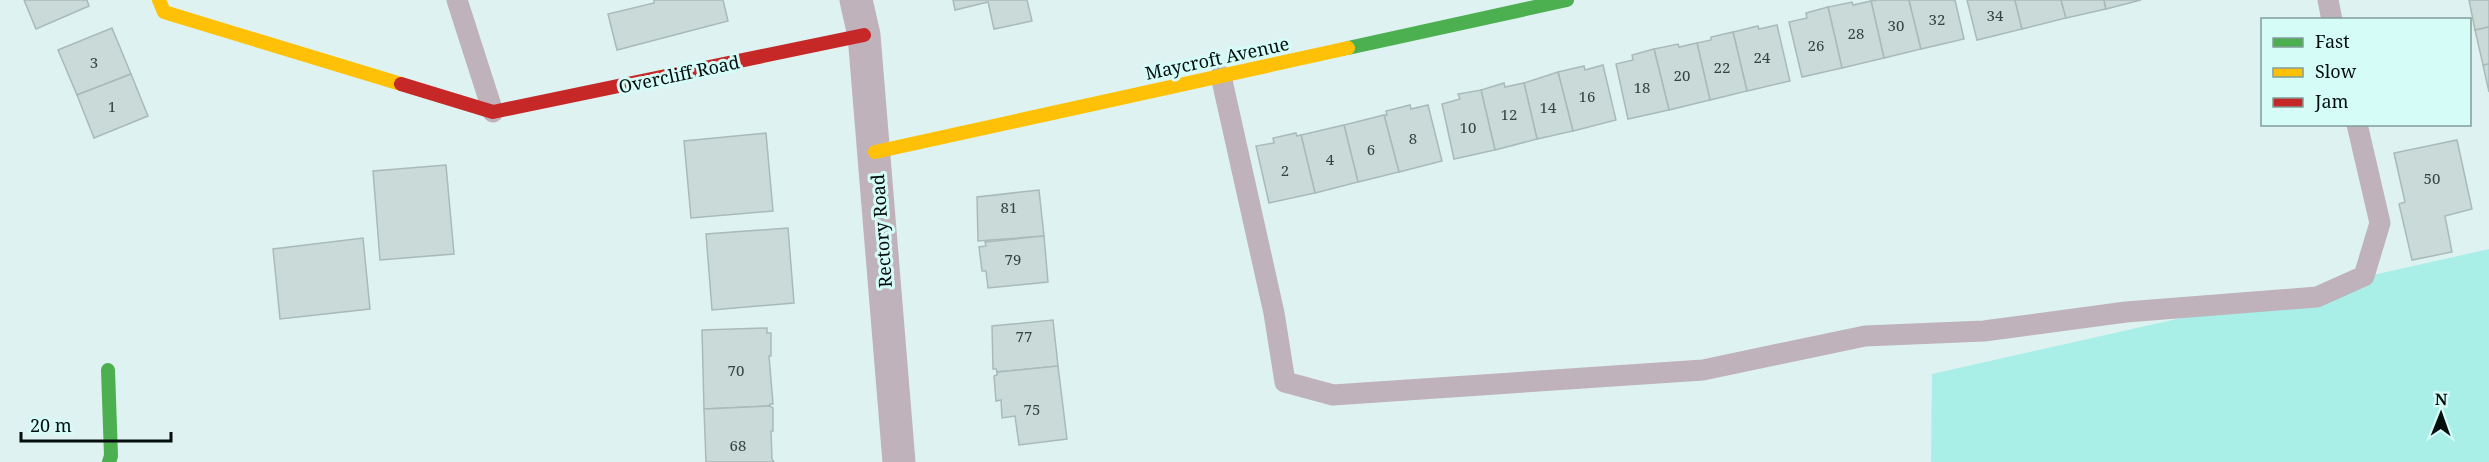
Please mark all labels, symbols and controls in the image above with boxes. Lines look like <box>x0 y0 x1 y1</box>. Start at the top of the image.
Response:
house number: 34 <box>1987 5 2004 25</box>
house number: 32 <box>1929 9 1945 29</box>
house number: 30 <box>1888 15 1904 35</box>
legend <box>2261 18 2471 126</box>
house number: 28 <box>1848 23 1864 43</box>
text: Fast <box>2315 29 2350 53</box>
street label: Maycroft Avenue <box>1143 31 1291 85</box>
house number: 26 <box>1808 35 1824 55</box>
house number: 24 <box>1754 47 1771 67</box>
street label: Overcliff Road <box>616 49 742 99</box>
house number: 3 <box>90 52 98 72</box>
house number: 22 <box>1714 57 1730 77</box>
text: Slow <box>2315 59 2357 83</box>
house number: 20 <box>1674 65 1690 85</box>
house number: 18 <box>1634 77 1650 97</box>
house number: 16 <box>1579 86 1595 106</box>
text: Jam <box>2314 89 2349 113</box>
house number: 1 <box>108 96 116 116</box>
house number: 14 <box>1540 97 1557 117</box>
house number: 12 <box>1501 104 1517 124</box>
house number: 10 <box>1460 117 1476 137</box>
house number: 8 <box>1409 128 1417 148</box>
house number: 6 <box>1367 139 1375 159</box>
house number: 4 <box>1326 149 1335 169</box>
house number: 2 <box>1281 160 1289 180</box>
house number: 50 <box>2424 168 2440 188</box>
street label: Rectory Road <box>865 173 897 289</box>
house number: 81 <box>1001 197 1017 217</box>
house number: 79 <box>1005 249 1021 269</box>
house number: 77 <box>1016 326 1032 346</box>
house number: 70 <box>728 360 744 380</box>
north arrow <box>2411 384 2471 444</box>
text: N <box>2435 388 2448 410</box>
house number: 75 <box>1024 399 1040 419</box>
scale bar <box>21 405 171 443</box>
text: 20 m <box>30 413 72 437</box>
house number: 68 <box>730 435 746 455</box>

